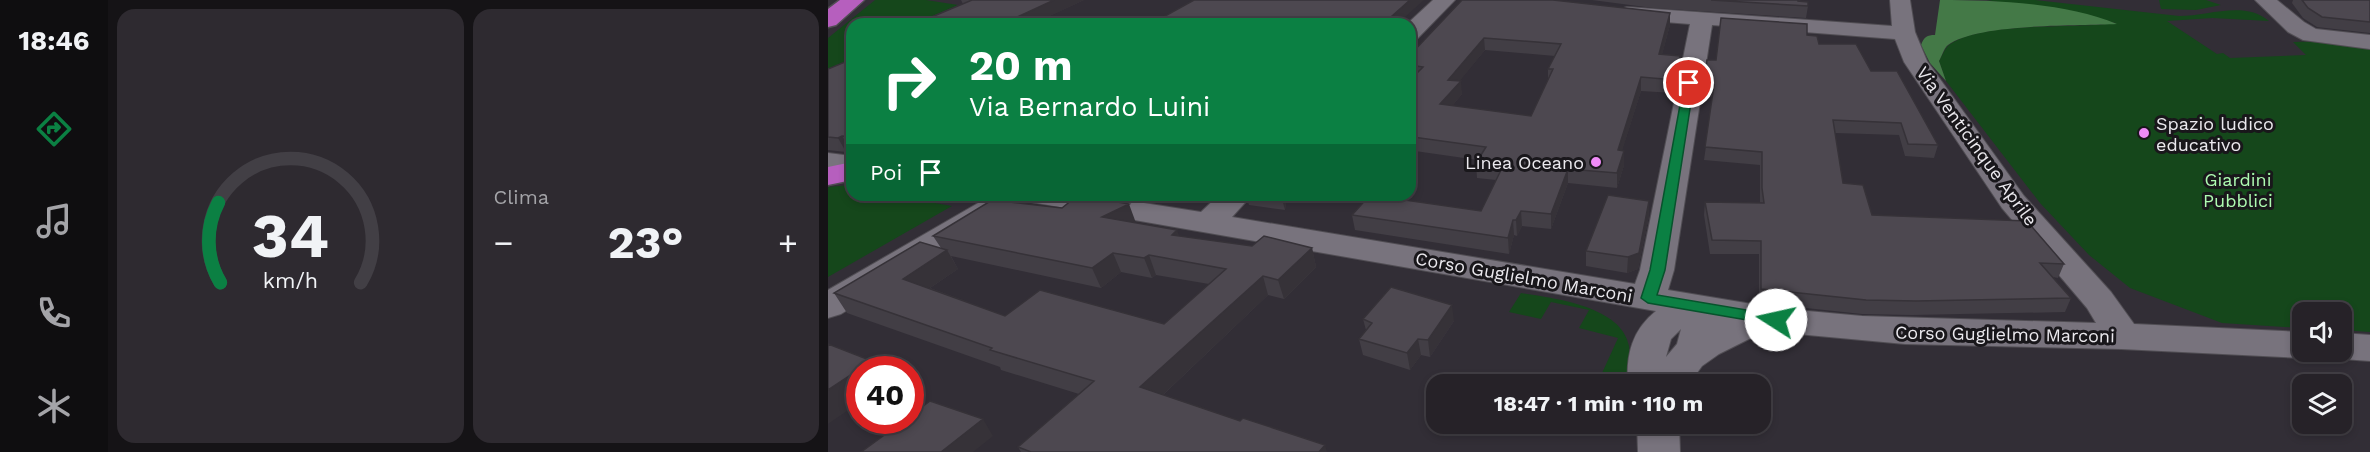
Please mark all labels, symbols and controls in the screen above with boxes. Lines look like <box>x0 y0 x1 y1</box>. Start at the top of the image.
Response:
text: 18:46 <box>19 25 89 57</box>
text: 20 m <box>969 41 1073 90</box>
icon: right <box>870 42 948 120</box>
pin <box>1663 57 1714 108</box>
street label: Via Venticinque Aprile <box>1912 62 2042 230</box>
icon: arrive <box>1672 66 1705 99</box>
text: Via Bernardo Luini <box>969 91 1210 123</box>
icon: directions <box>33 108 75 150</box>
place label: Spazio ludico educativo <box>2156 113 2274 155</box>
marker: Spazio ludico educativo <box>2137 126 2151 140</box>
place label: Linea Oceano <box>1465 152 1584 173</box>
marker: Linea Oceano <box>1589 155 1603 169</box>
icon: arrive <box>914 156 947 189</box>
text: Poi <box>870 160 902 185</box>
park label: Giardini Pubblici <box>2203 169 2273 211</box>
text: Clima <box>494 185 549 209</box>
text: 34 <box>252 199 329 272</box>
icon: music <box>33 200 75 242</box>
text: 23° <box>608 216 684 269</box>
text: − <box>494 223 513 262</box>
text: + <box>778 223 798 262</box>
street label: Corso Guglielmo Marconi <box>1414 248 1634 306</box>
text: km/h <box>263 268 318 293</box>
position arrow <box>1744 288 1808 352</box>
icon: phone <box>33 292 75 334</box>
map controls <box>2292 302 2352 434</box>
button: sound <box>2292 302 2352 362</box>
street label: Corso Guglielmo Marconi <box>1895 322 2115 346</box>
speed limit sign: 40 <box>846 356 924 434</box>
button: layers <box>2292 374 2352 434</box>
icon: climate <box>33 385 75 427</box>
text: 18:47 · 1 min · 110 m <box>1494 391 1703 416</box>

